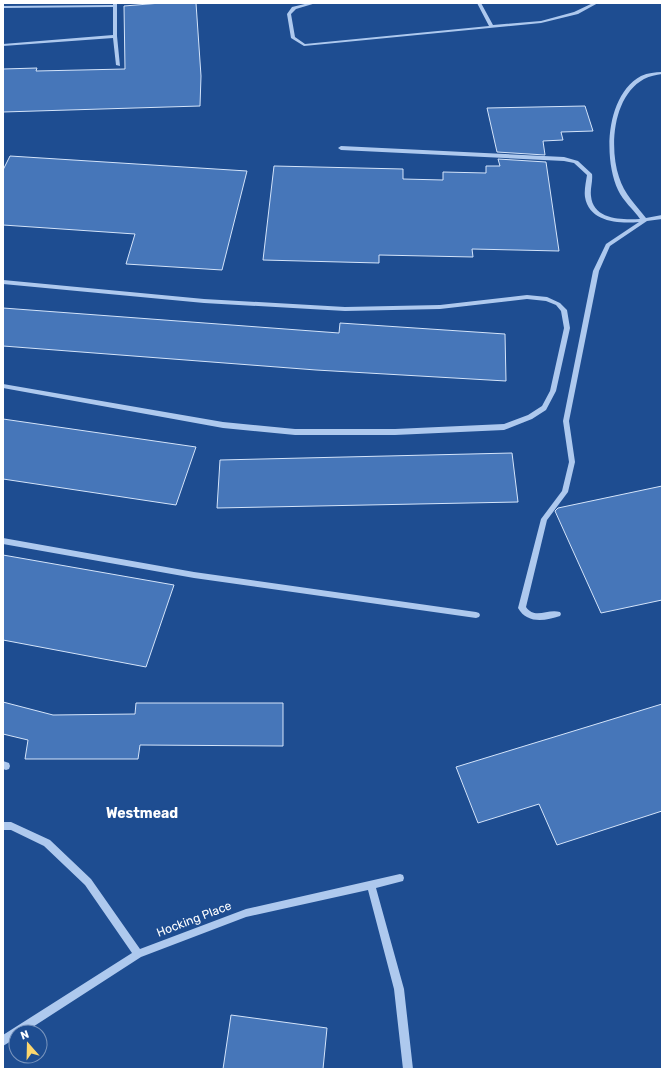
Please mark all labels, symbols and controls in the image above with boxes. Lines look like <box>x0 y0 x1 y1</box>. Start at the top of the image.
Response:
district label: Westmead <box>106 805 178 822</box>
street label: Hocking Place <box>155 898 234 940</box>
north arrow <box>8 1024 48 1064</box>
text: N <box>19 1028 31 1043</box>

